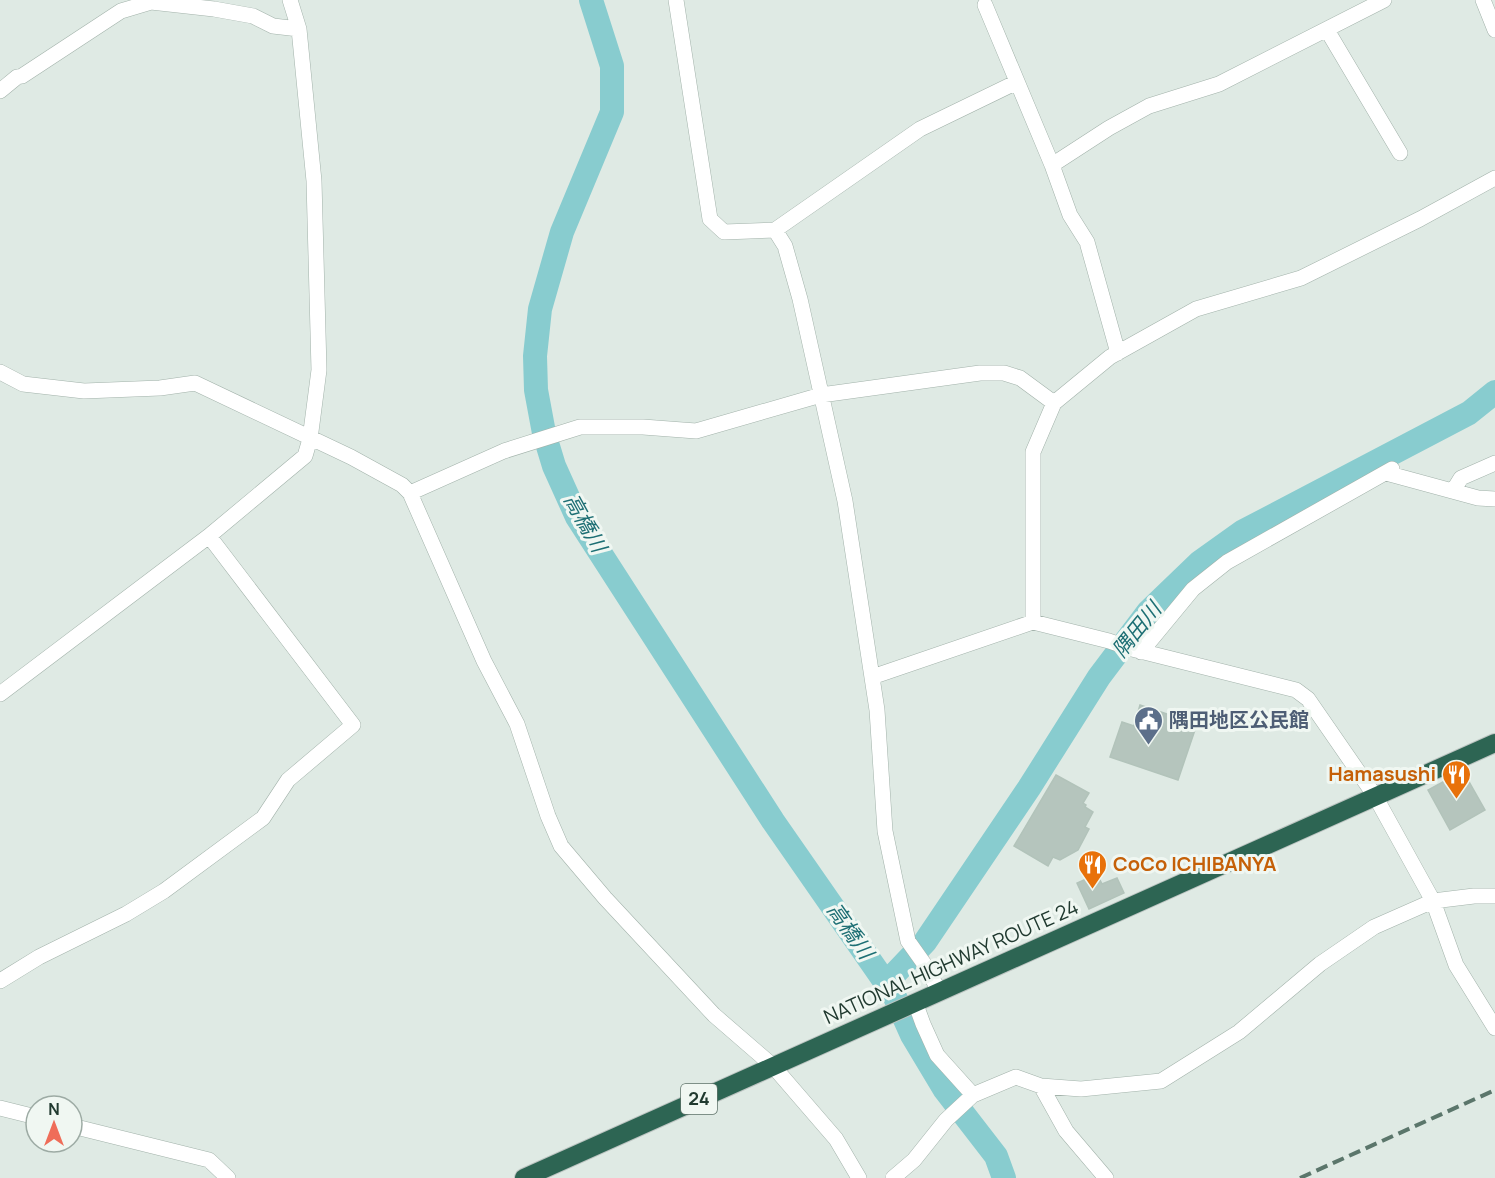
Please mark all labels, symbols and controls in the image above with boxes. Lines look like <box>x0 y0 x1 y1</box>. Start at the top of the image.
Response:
water label: 高橋川 <box>558 488 614 559</box>
water label: 隅田川 <box>1106 595 1168 663</box>
public building icon: 隅田地区公民館 <box>1132 704 1164 746</box>
place label: 隅田地区公民館 <box>1169 706 1309 733</box>
restaurant icon: Hamasushi <box>1441 758 1473 800</box>
place label: Hamasushi <box>1328 760 1436 787</box>
restaurant icon: CoCo ICHIBANYA <box>1076 848 1108 890</box>
place label: CoCo ICHIBANYA <box>1113 850 1277 877</box>
street label: NATIONAL HIGHWAY ROUTE 24 <box>819 893 1082 1030</box>
water label: 高橋川 <box>821 897 882 966</box>
road number: 24 <box>681 1084 717 1114</box>
north arrow <box>24 1094 84 1154</box>
text: N <box>48 1098 60 1120</box>

